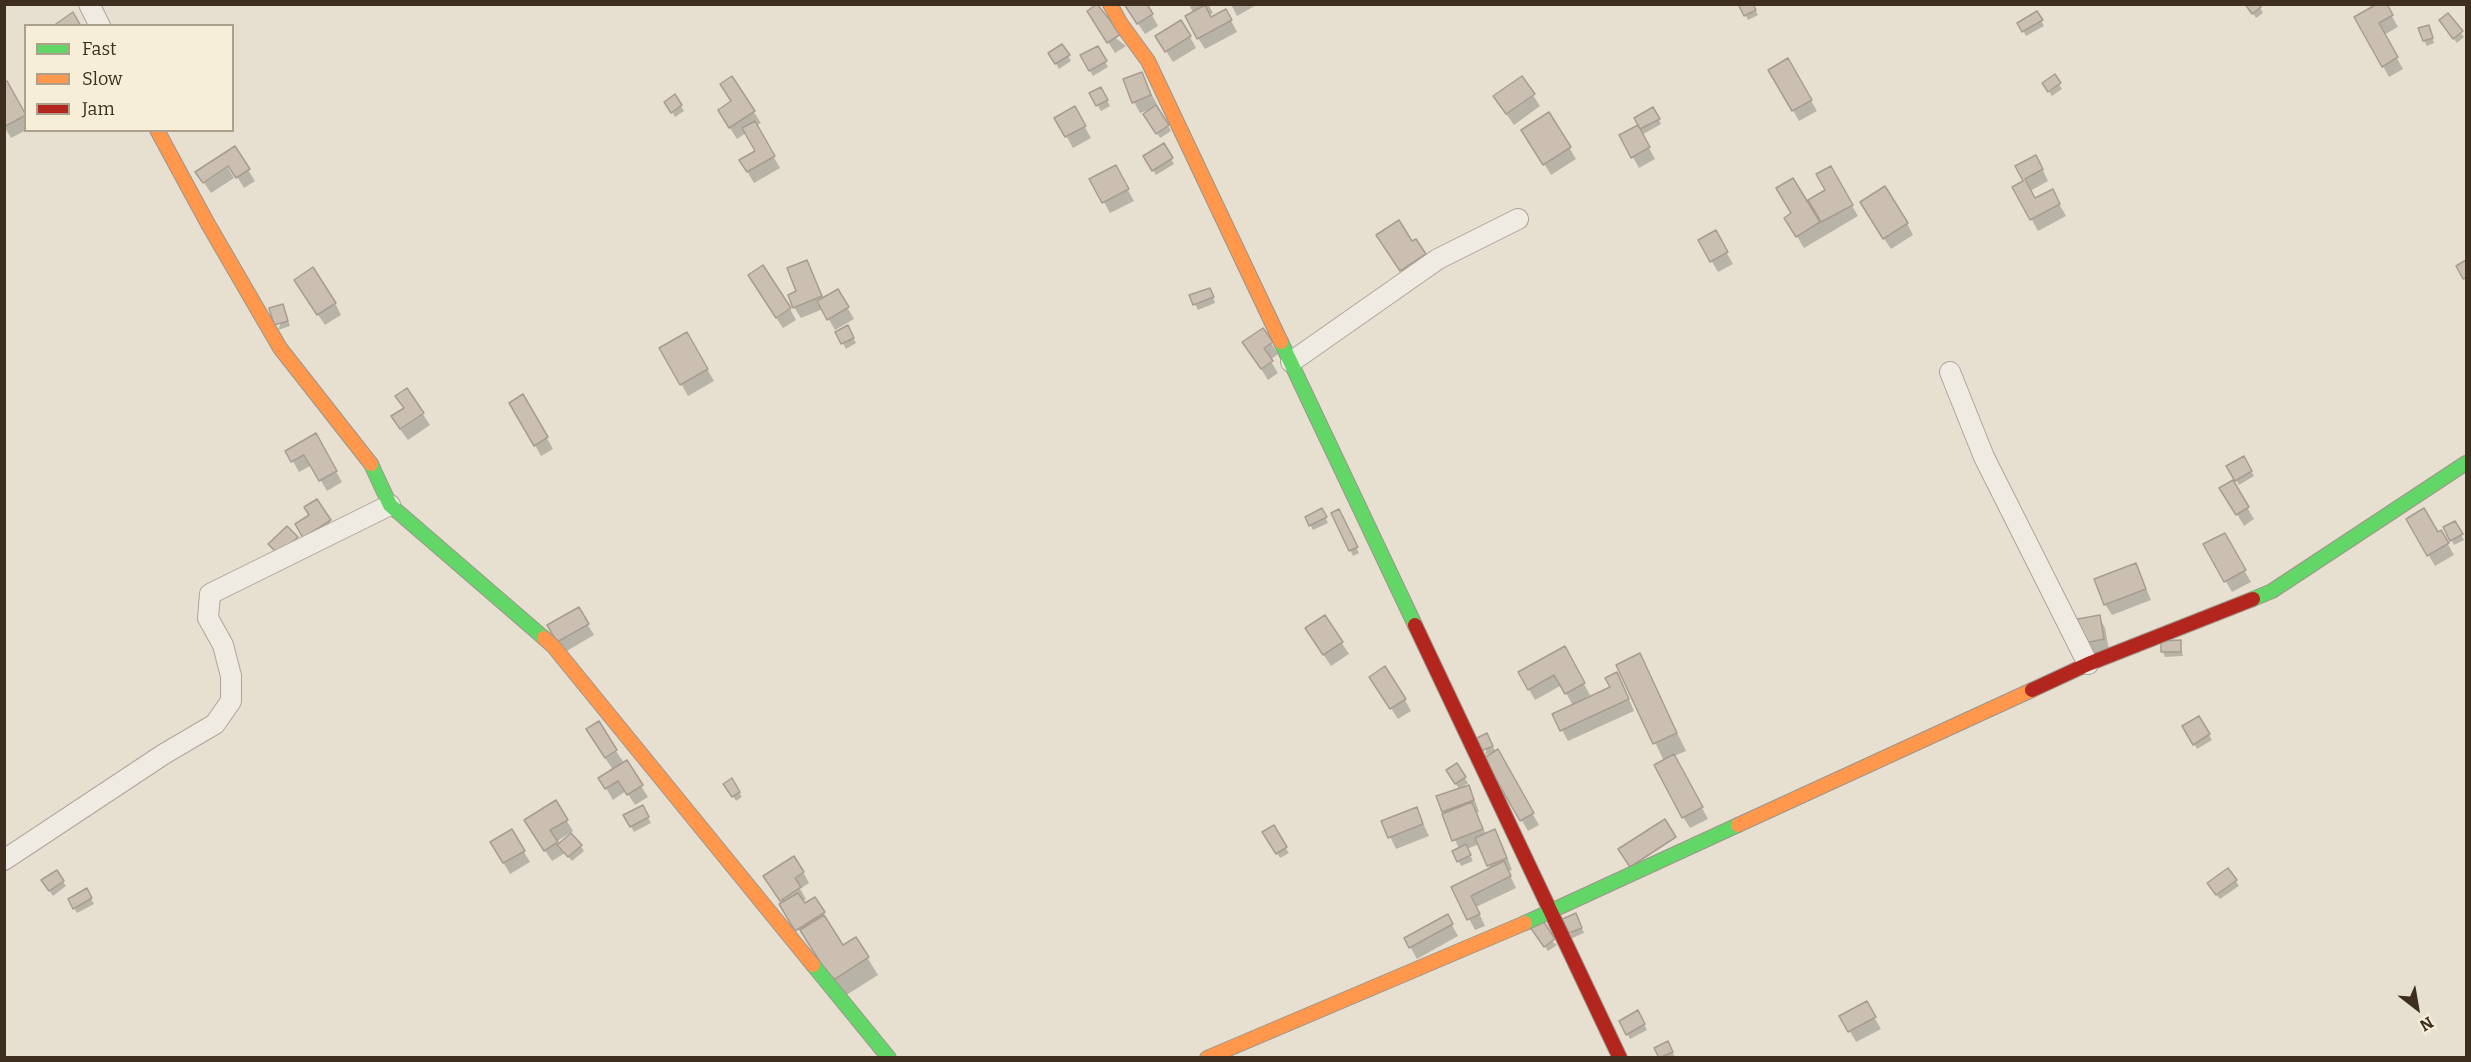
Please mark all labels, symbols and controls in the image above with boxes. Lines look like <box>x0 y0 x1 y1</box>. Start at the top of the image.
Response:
legend <box>24 24 234 132</box>
text: Fast <box>82 38 117 60</box>
text: Slow <box>82 68 122 90</box>
text: Jam <box>82 98 115 120</box>
north arrow <box>2387 978 2447 1038</box>
text: N <box>2416 1013 2437 1035</box>

